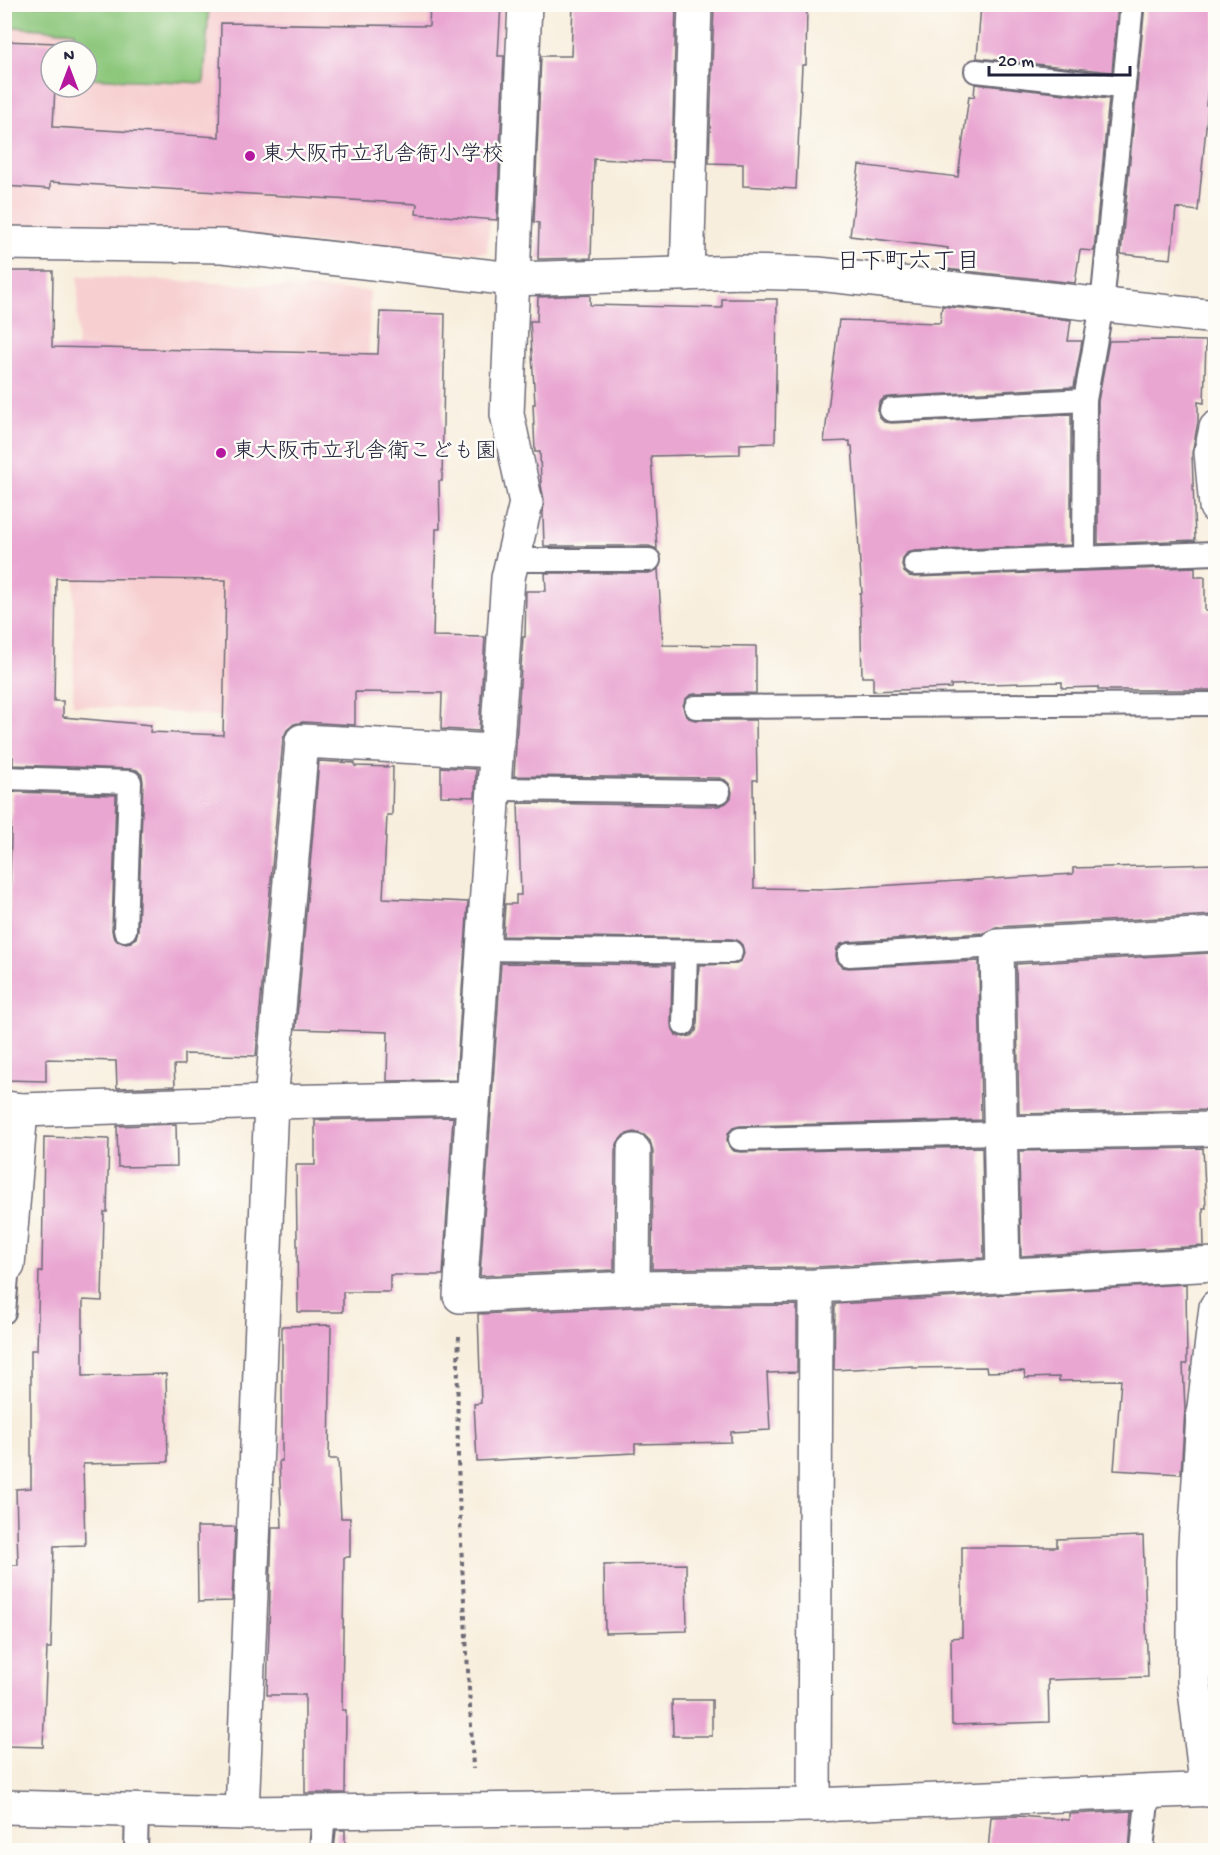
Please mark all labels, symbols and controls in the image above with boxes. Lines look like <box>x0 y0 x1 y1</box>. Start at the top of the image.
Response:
north arrow <box>39 39 99 99</box>
scale bar <box>989 39 1130 77</box>
text: N <box>64 48 75 67</box>
text: 20 m <box>998 52 1034 73</box>
place label: 東大阪市立孔舎衙小学校 <box>262 142 504 169</box>
marker: 東大阪市立孔舎衙小学校 <box>243 149 257 163</box>
district label: 日下町六丁目 <box>836 249 980 278</box>
place label: 東大阪市立孔舎衛こども園 <box>233 439 497 466</box>
marker: 東大阪市立孔舎衛こども園 <box>214 446 228 460</box>

